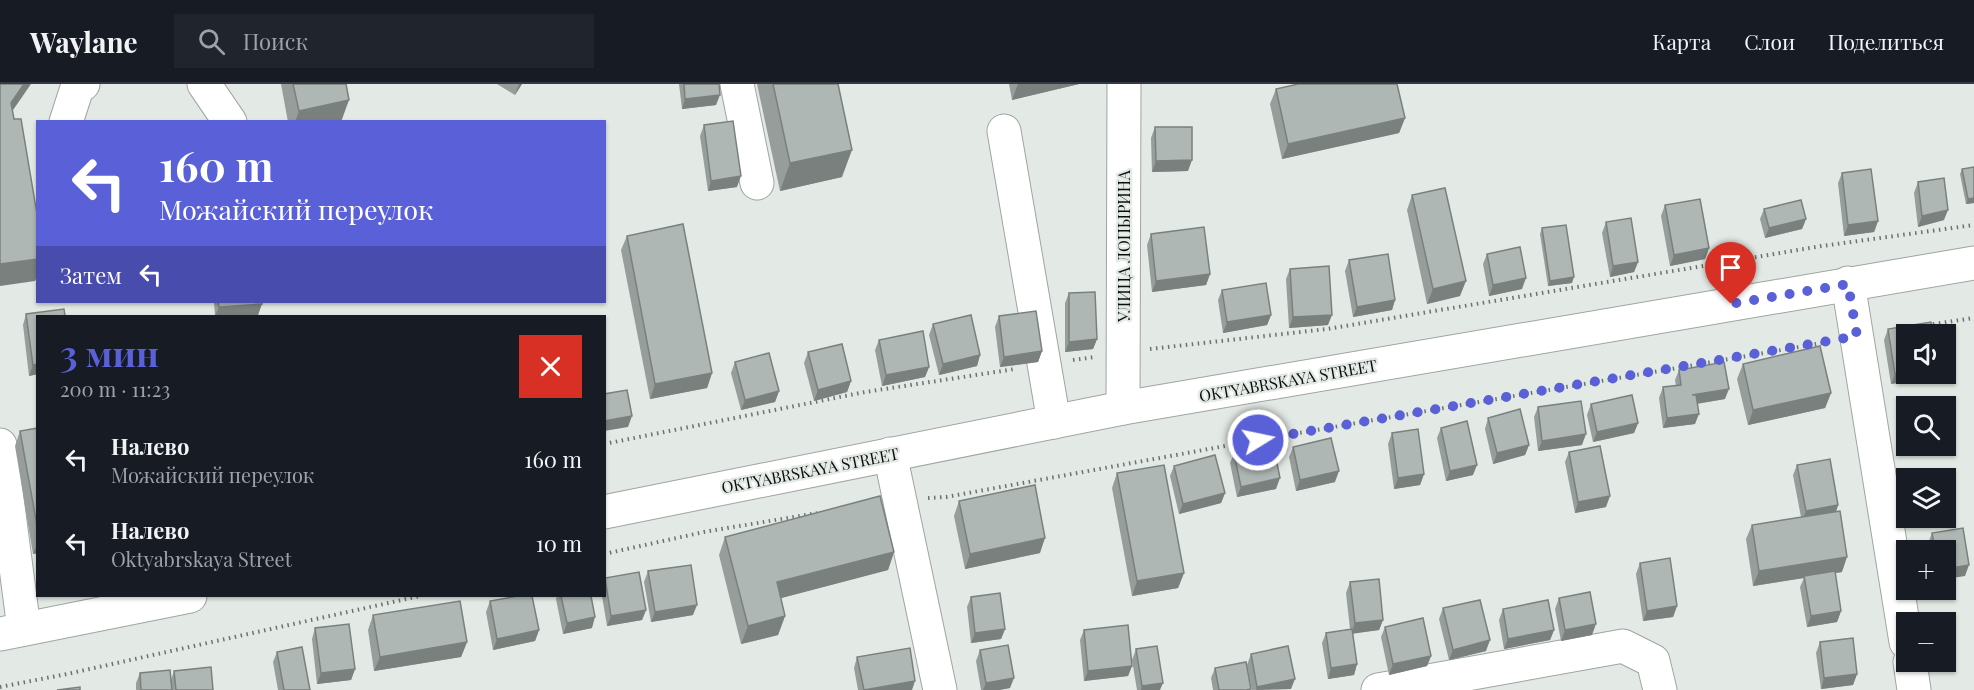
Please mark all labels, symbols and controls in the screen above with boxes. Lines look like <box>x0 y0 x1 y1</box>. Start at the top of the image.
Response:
search box <box>174 14 594 68</box>
text: Waylane <box>30 23 138 60</box>
icon: search <box>195 25 228 58</box>
text: Поиск <box>243 26 308 56</box>
text: Карта <box>1652 27 1711 55</box>
text: Слои <box>1744 27 1795 55</box>
text: Поделиться <box>1828 27 1944 55</box>
text: 160 m <box>159 137 274 193</box>
icon: left <box>60 144 138 222</box>
street label: УЛИЦА ЛОПЫРИНА <box>1113 169 1134 323</box>
text: Можайский переулок <box>159 191 433 227</box>
pin <box>1705 242 1756 304</box>
icon: arrive <box>1714 251 1747 284</box>
icon: left <box>134 258 167 291</box>
text: Затем <box>60 260 122 290</box>
map controls <box>1896 324 1956 672</box>
button: sound <box>1896 324 1956 384</box>
text: 3 мин <box>60 328 159 376</box>
button: close <box>519 335 582 398</box>
street label: OKTYABRSKAYA STREET <box>1197 354 1379 406</box>
text: 200 m · 11:23 <box>60 375 170 402</box>
button: search <box>1896 396 1956 456</box>
position arrow <box>1226 408 1290 472</box>
text: Налево <box>111 431 189 461</box>
street label: OKTYABRSKAYA STREET <box>719 442 901 498</box>
icon: left <box>60 443 93 476</box>
text: 160 m <box>524 444 582 474</box>
text: Можайский переулок <box>111 461 314 488</box>
button: layers <box>1896 468 1956 528</box>
text: Налево <box>111 515 189 545</box>
icon: left <box>60 527 93 560</box>
text: 10 m <box>536 528 582 558</box>
button: + <box>1896 540 1956 600</box>
text: Oktyabrskaya Street <box>111 545 292 572</box>
button: − <box>1896 612 1956 672</box>

